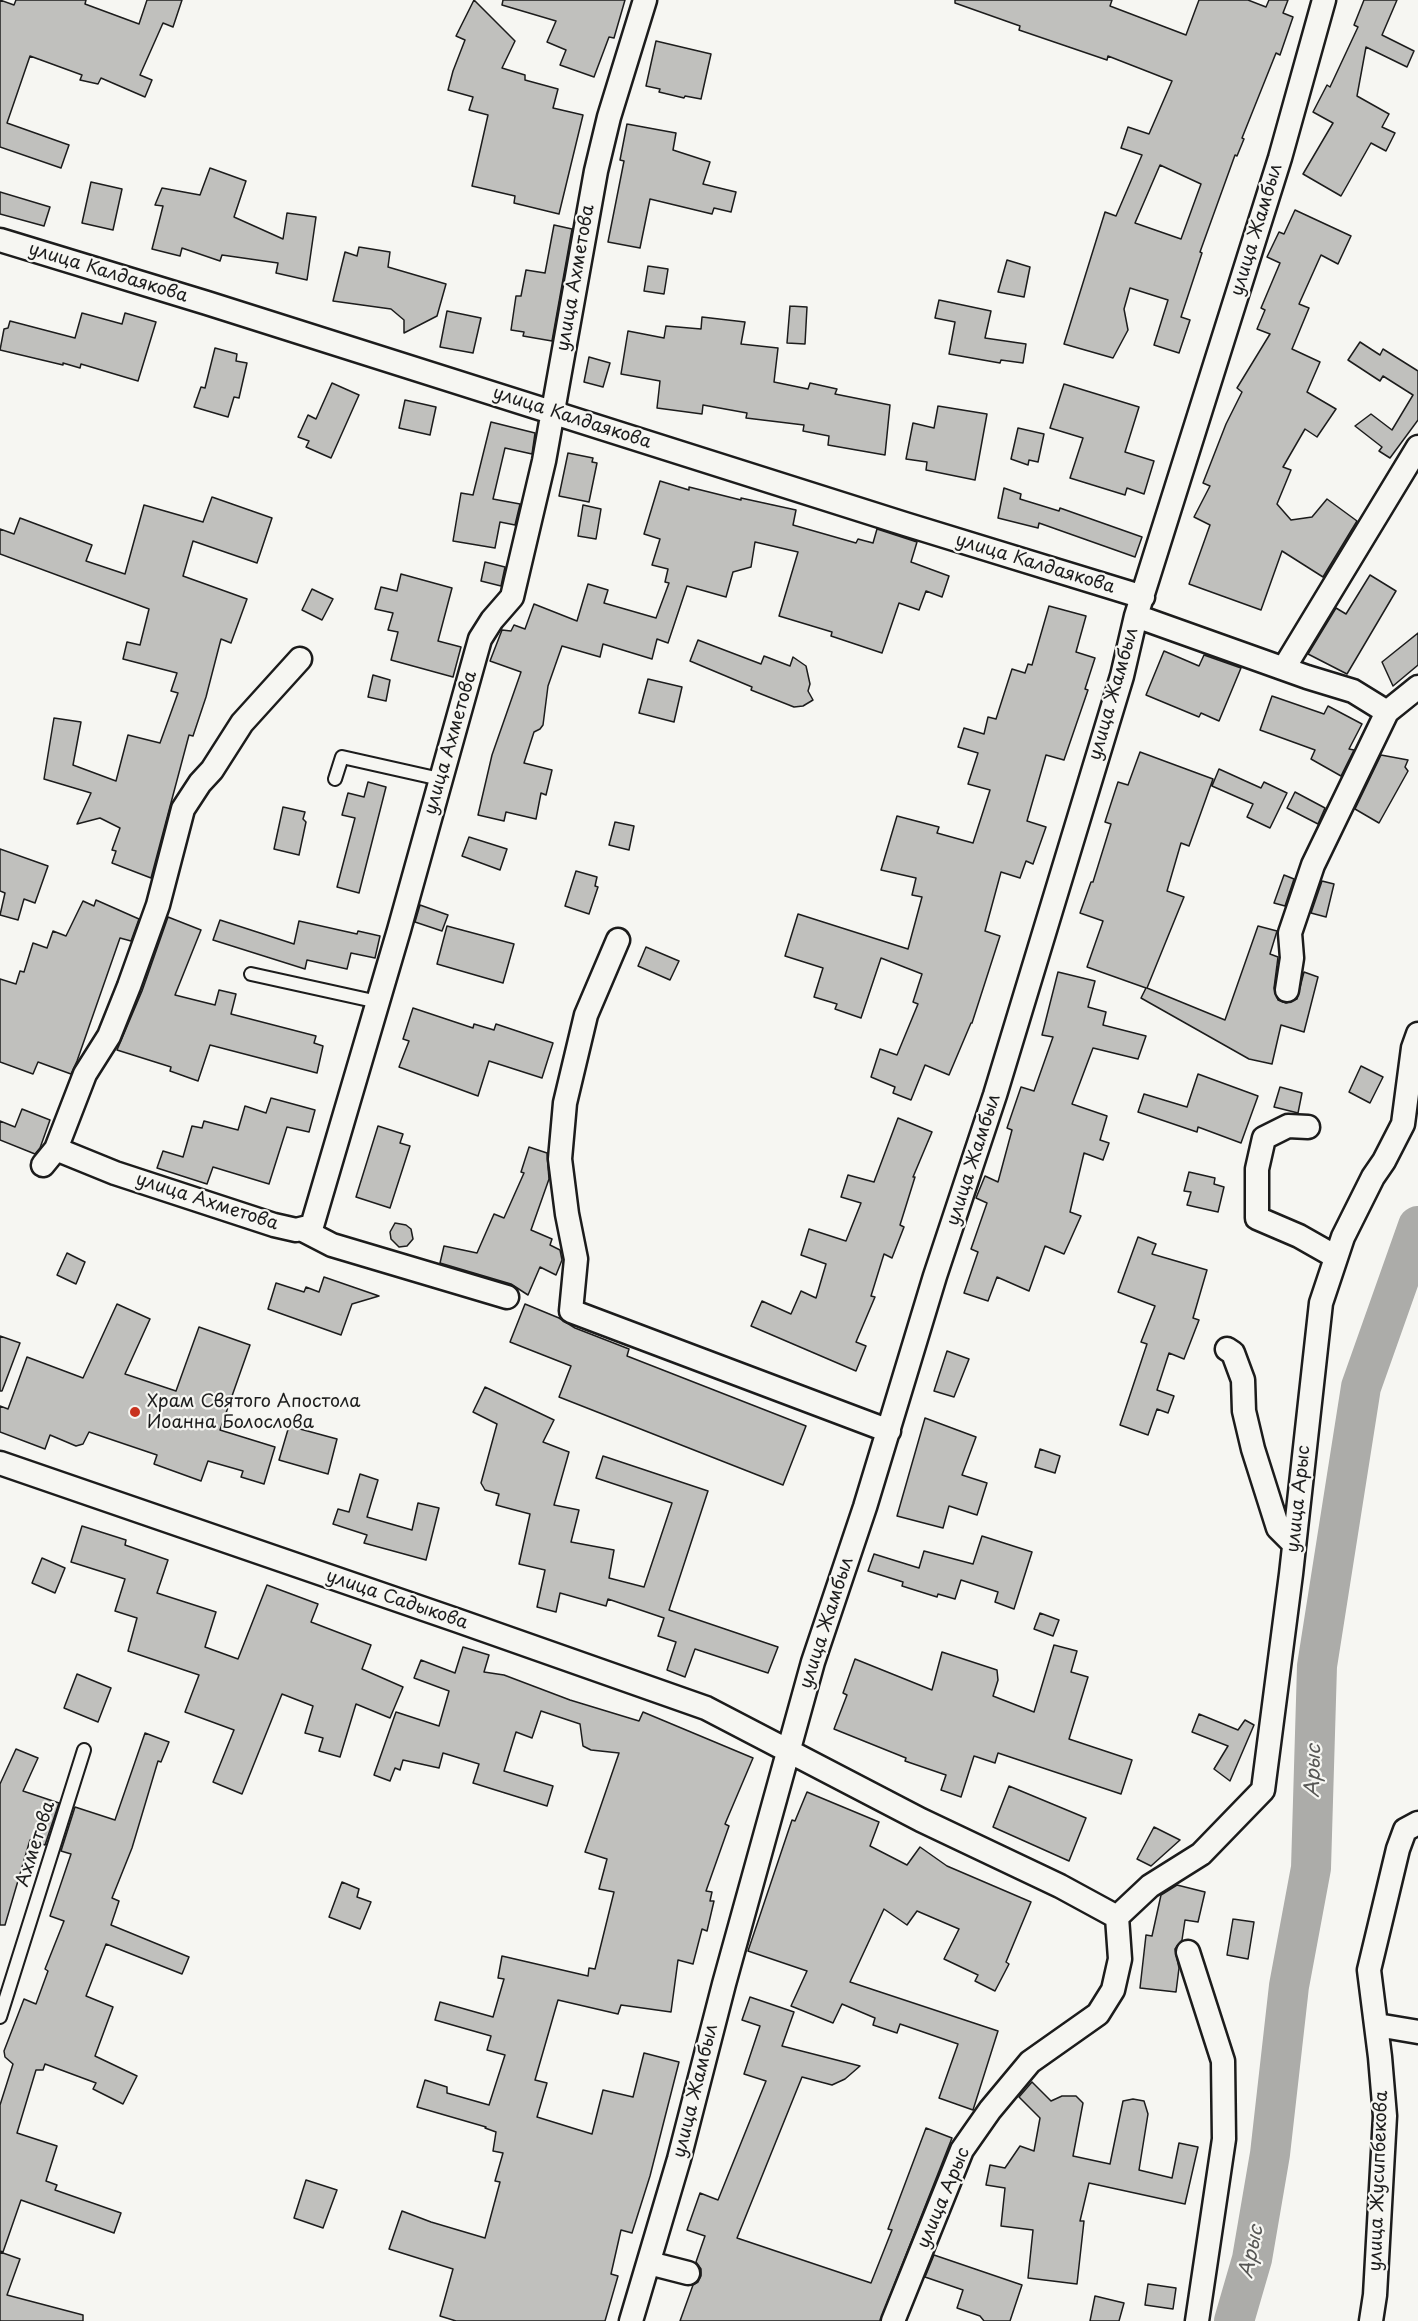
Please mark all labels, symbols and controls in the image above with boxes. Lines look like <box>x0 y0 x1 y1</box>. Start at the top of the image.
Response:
street label: улица Жамбыл <box>1227 161 1287 299</box>
street label: улица Ахметова <box>552 203 600 353</box>
street label: улица Калдаякова <box>26 239 190 307</box>
street label: улица Калдаякова <box>490 382 654 454</box>
street label: улица Калдаякова <box>953 530 1117 598</box>
street label: улица Жамбыл <box>1085 625 1143 763</box>
street label: улица Ахметова <box>420 669 482 817</box>
street label: улица Жамбыл <box>943 1091 1005 1229</box>
street label: улица Ахметова <box>133 1169 281 1235</box>
place label: Храм Святого Апостола Иоанна Болослова <box>147 1391 361 1434</box>
marker: Храм Святого Апостола Иоанна Болослова <box>128 1405 142 1419</box>
street label: улица Арыс <box>1283 1444 1315 1554</box>
street label: улица Жамбыл <box>796 1554 858 1692</box>
street label: улица Садыкова <box>323 1566 471 1634</box>
water label: Арыс <box>1301 1744 1327 1798</box>
street label: Ахметова <box>12 1798 60 1890</box>
street label: улица Жамбыл <box>669 2022 723 2160</box>
street label: улица Жусипбекова <box>1365 2090 1393 2272</box>
street label: улица Арыс <box>913 2144 975 2252</box>
water label: Арыс <box>1235 2223 1269 2281</box>

